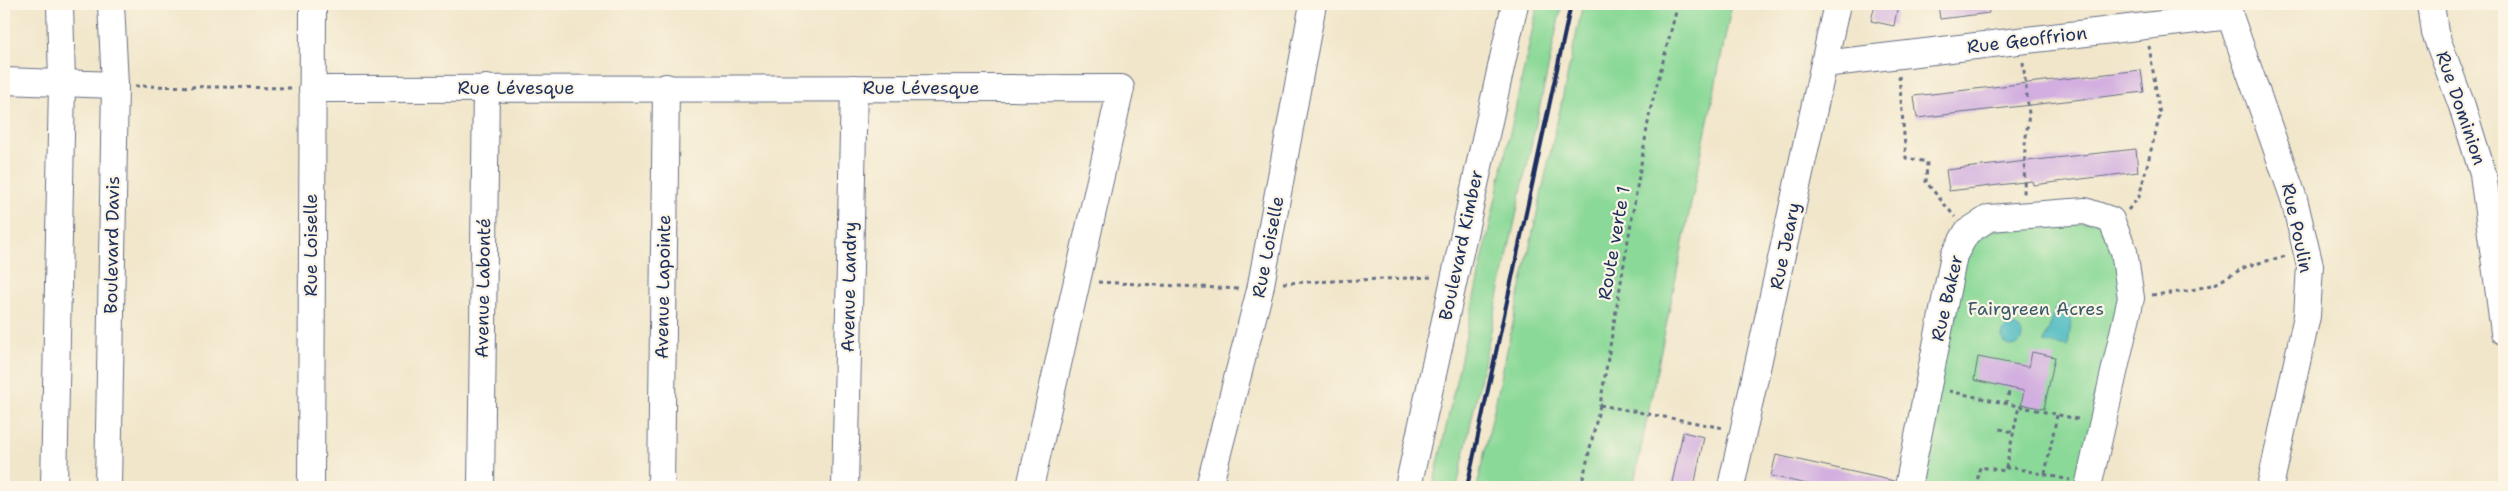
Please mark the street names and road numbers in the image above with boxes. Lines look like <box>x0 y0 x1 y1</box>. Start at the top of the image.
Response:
street label: Rue Geoffrion <box>1966 21 2088 59</box>
street label: Rue Dominion <box>2430 48 2492 168</box>
street label: Rue Lévesque <box>458 76 574 100</box>
street label: Rue Lévesque <box>863 76 979 100</box>
street label: Boulevard Kimber <box>1433 168 1489 322</box>
street label: Boulevard Davis <box>99 176 125 314</box>
street label: Rue Poulin <box>2276 181 2318 275</box>
street label: Route verte 1 <box>1592 184 1636 302</box>
street label: Rue Loiselle <box>299 194 323 297</box>
street label: Rue Loiselle <box>1246 194 1290 300</box>
street label: Rue Jeary <box>1764 200 1806 292</box>
street label: Avenue Lapointe <box>650 215 676 359</box>
street label: Avenue Labonté <box>470 218 496 358</box>
street label: Avenue Landry <box>836 221 862 353</box>
street label: Rue Baker <box>1925 252 1969 344</box>

